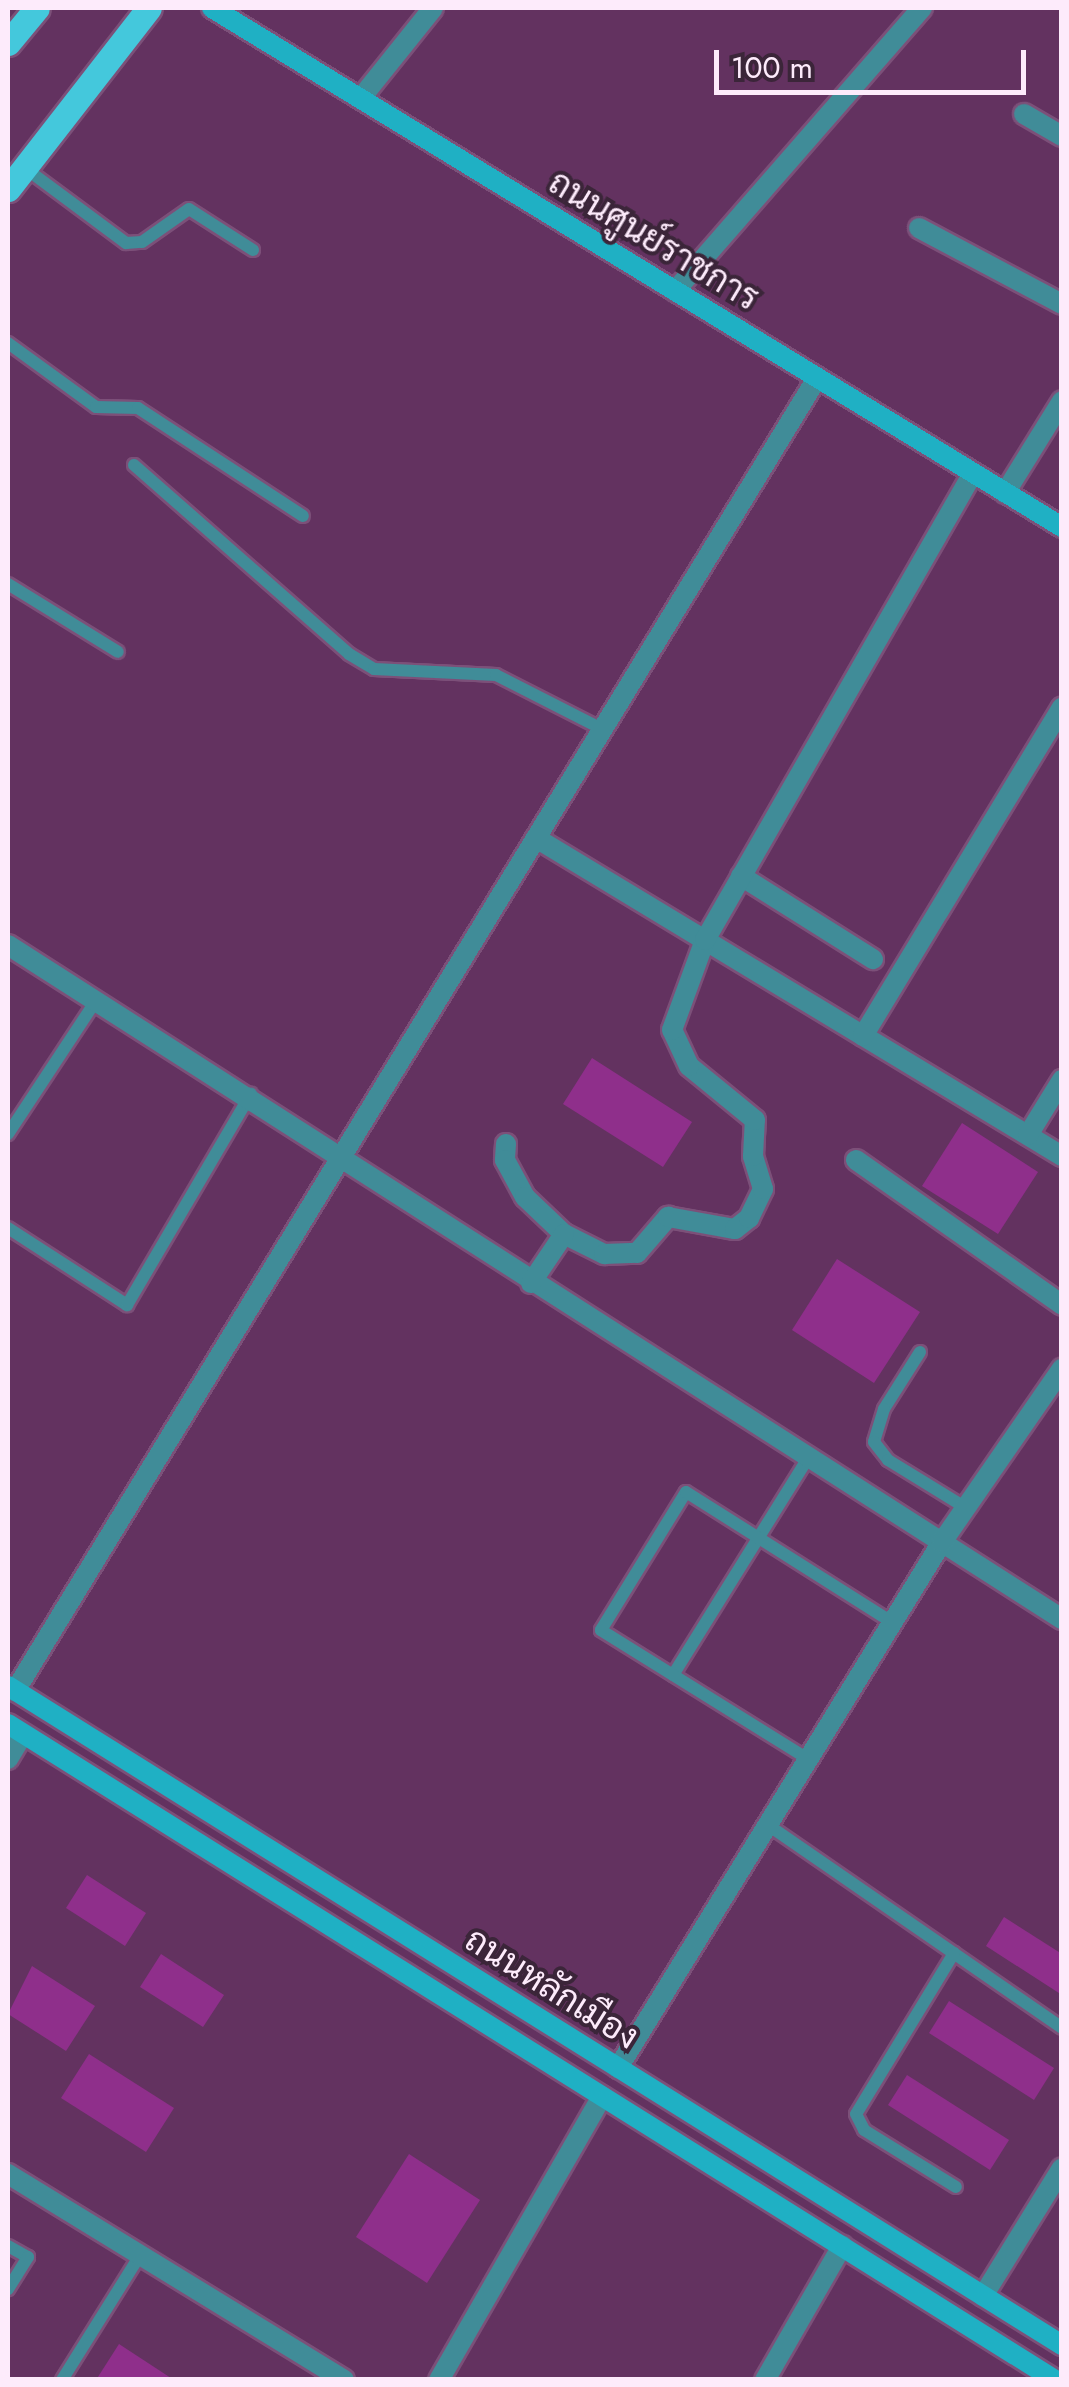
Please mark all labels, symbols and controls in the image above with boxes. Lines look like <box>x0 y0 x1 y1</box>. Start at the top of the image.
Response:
scale bar <box>719 30 1032 92</box>
text: 100 m <box>731 46 813 89</box>
street label: ถนนศูนย์ราชการ <box>541 161 767 319</box>
street label: ถนนหลักเมือง <box>458 1918 646 2058</box>

